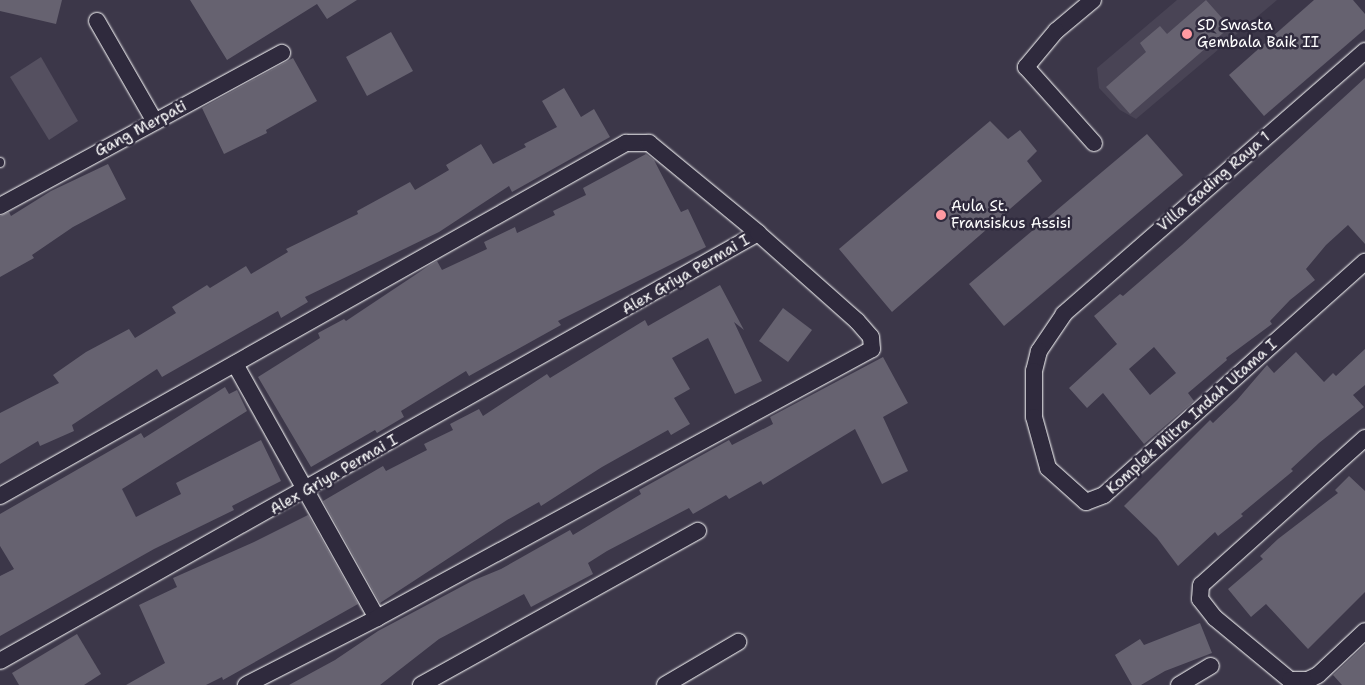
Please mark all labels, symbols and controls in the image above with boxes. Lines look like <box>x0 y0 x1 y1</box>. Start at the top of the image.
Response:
place label: SD Swasta Gembala Baik II <box>1197 16 1319 51</box>
marker: SD Swasta Gembala Baik II <box>1181 28 1193 40</box>
street label: Gang Merpati <box>92 97 190 161</box>
street label: Villa Gading Raya 1 <box>1154 128 1274 236</box>
place label: Aula St. Fransiskus Assisi <box>951 197 1071 232</box>
marker: Aula St. Fransiskus Assisi <box>935 209 947 221</box>
street label: Alex Griya Permai I <box>619 231 753 319</box>
street label: Komplek Mitra Indah Utama I <box>1103 336 1281 498</box>
street label: Alex Griya Permai I <box>267 431 401 519</box>

